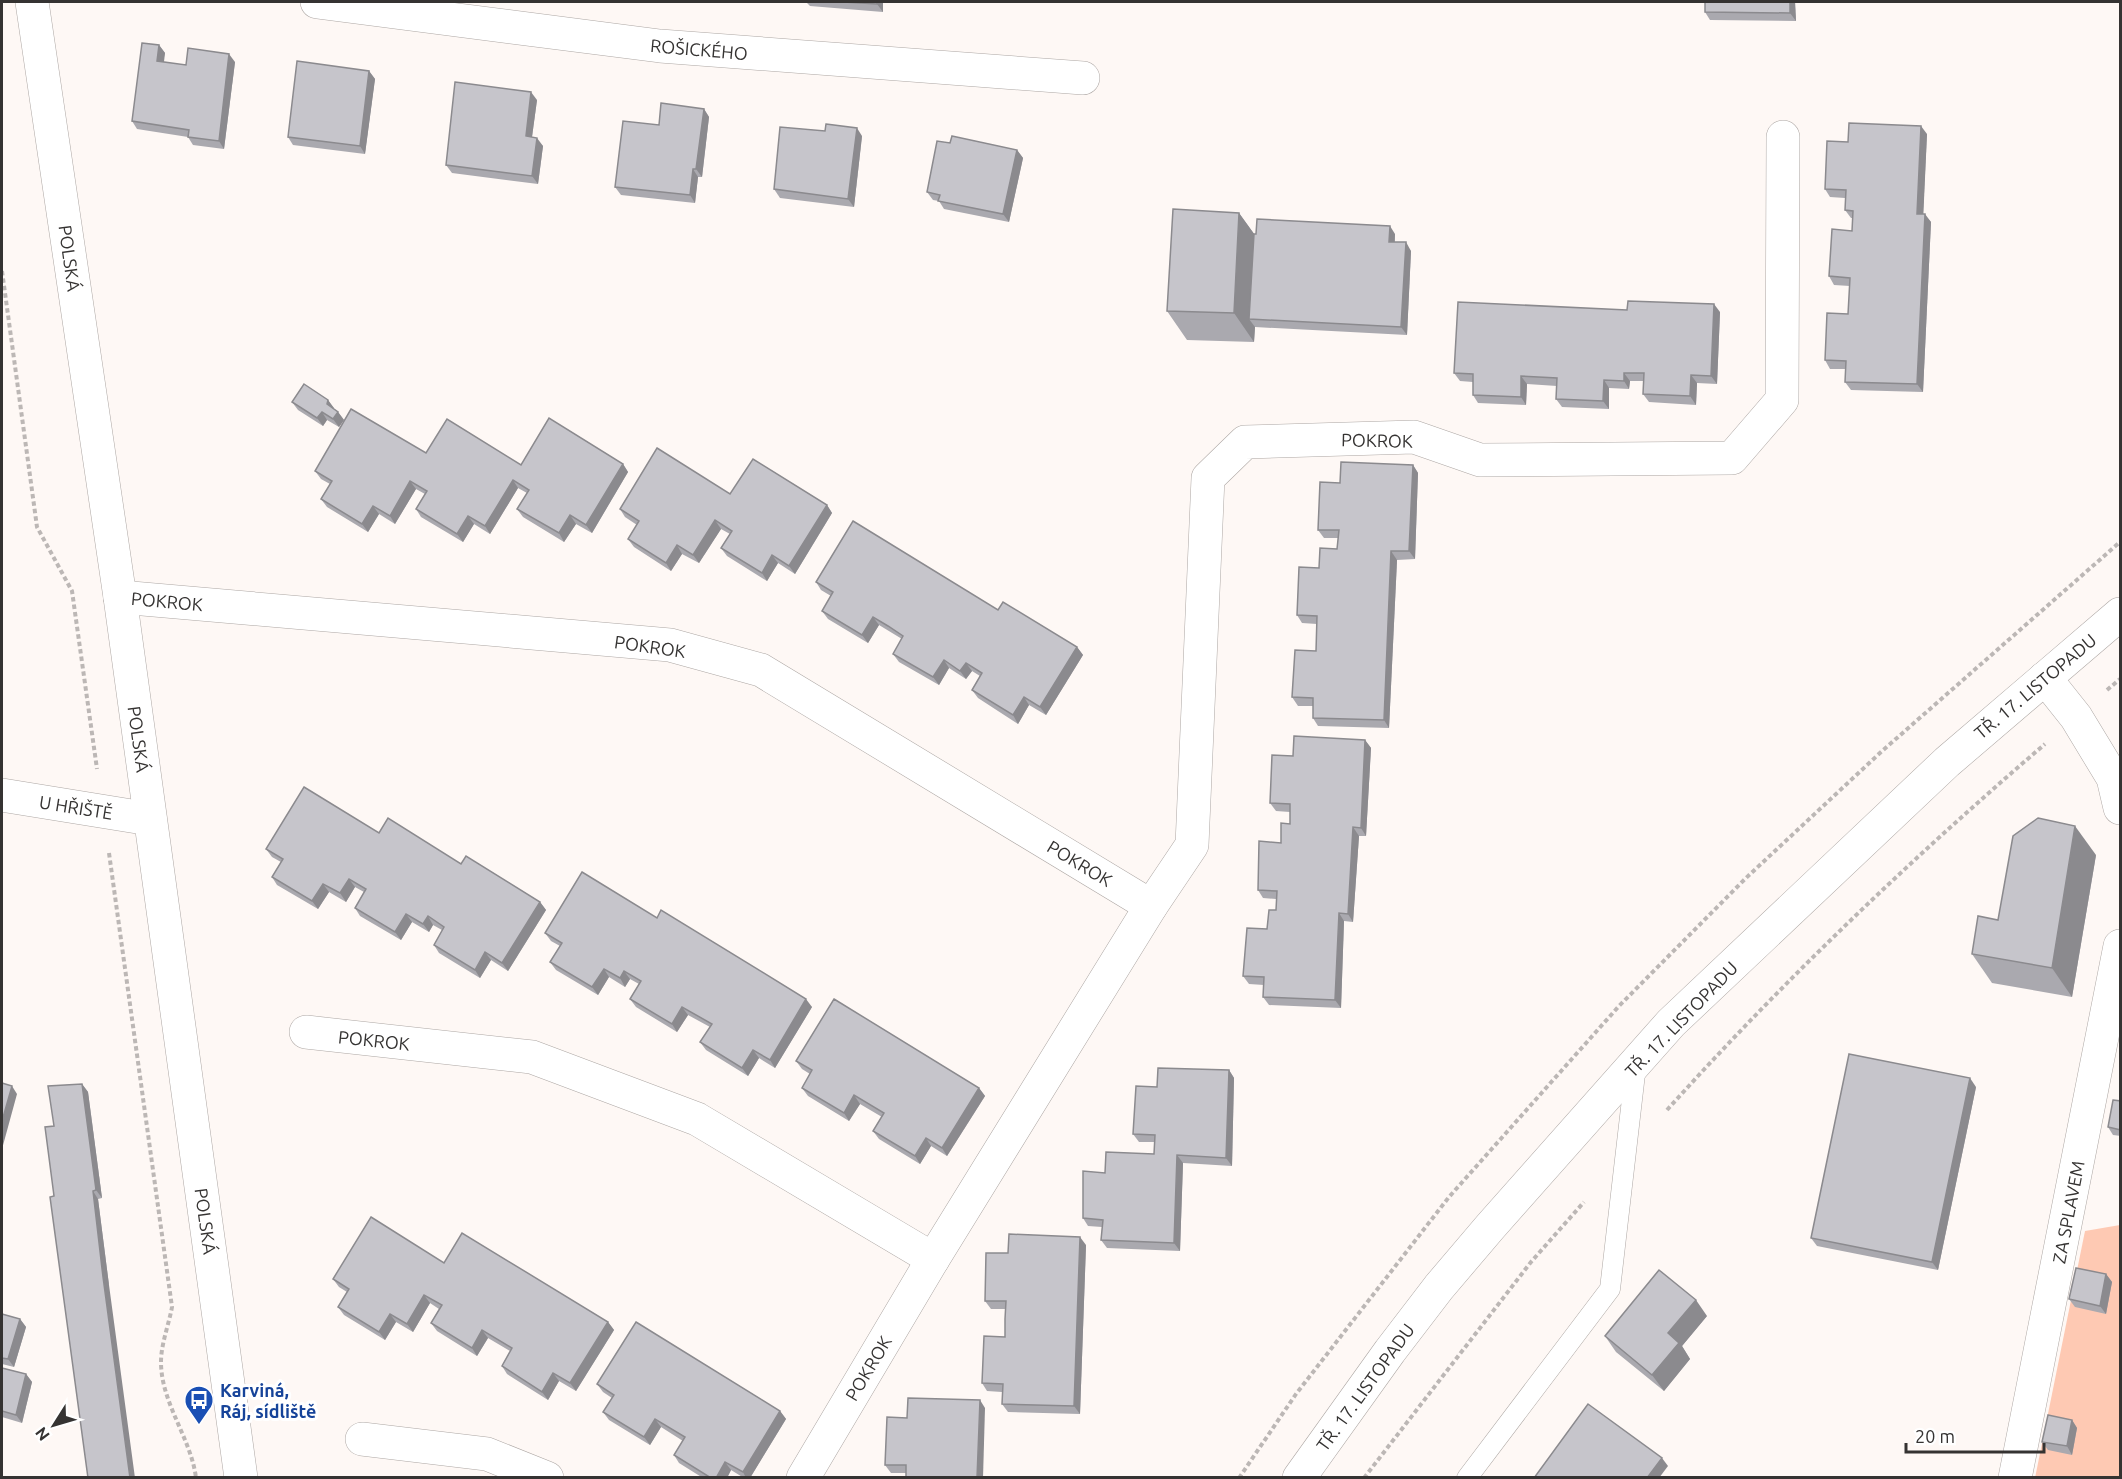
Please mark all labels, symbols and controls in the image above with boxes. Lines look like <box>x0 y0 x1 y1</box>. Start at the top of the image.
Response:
street label: ROŠICKÉHO <box>649 34 749 63</box>
street label: POLSKÁ <box>55 223 86 293</box>
street label: POKROK <box>1341 429 1413 451</box>
street label: POKROK <box>130 588 204 614</box>
street label: TŘ. 17. LISTOPADU <box>1970 629 2100 743</box>
street label: POKROK <box>613 631 687 661</box>
street label: POLSKÁ <box>124 704 155 774</box>
street label: U HŘIŠTĚ <box>38 790 114 823</box>
street label: POKROK <box>1044 836 1116 890</box>
street label: TŘ. 17. LISTOPADU <box>1620 957 1741 1081</box>
street label: POKROK <box>337 1026 411 1054</box>
street label: ZA SPLAVEM <box>2048 1159 2088 1265</box>
street label: POLSKÁ <box>191 1186 222 1256</box>
street label: TŘ. 17. LISTOPADU <box>1311 1319 1418 1455</box>
street label: POKROK <box>841 1332 895 1404</box>
place label: Karviná, Ráj, sídliště <box>220 1380 316 1421</box>
bus stop icon: Karviná, Ráj, sídliště <box>183 1384 215 1426</box>
north arrow <box>24 1395 84 1455</box>
scale bar <box>1906 1416 2044 1454</box>
text: N <box>31 1424 53 1444</box>
text: 20 m <box>1915 1426 1955 1446</box>

